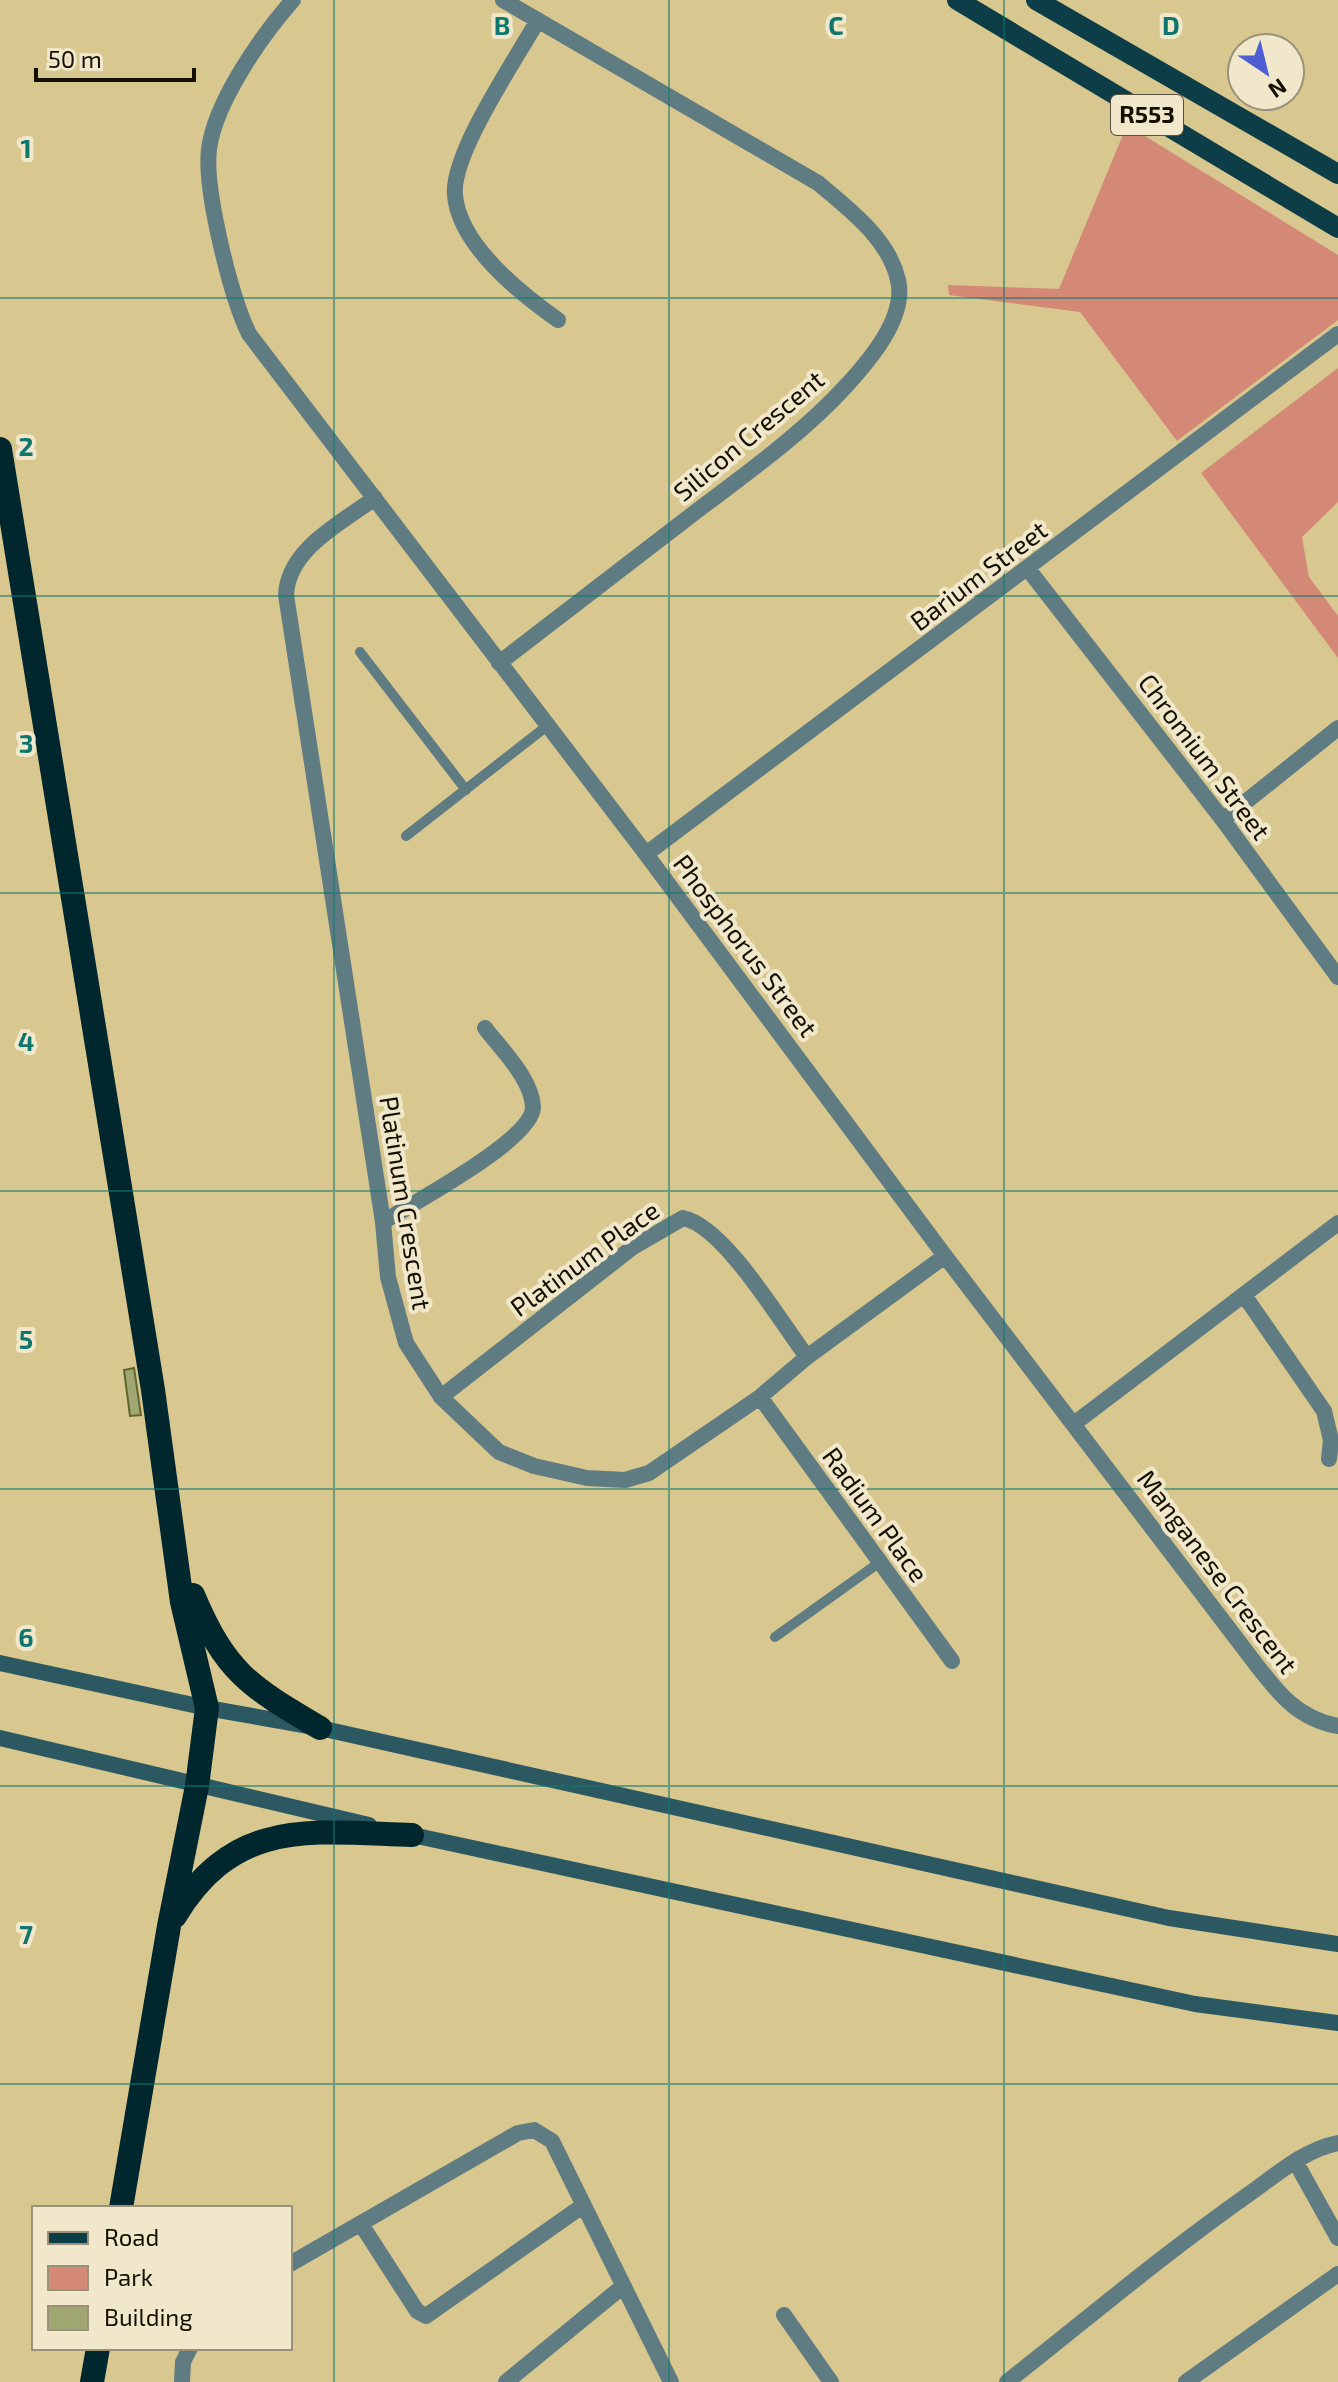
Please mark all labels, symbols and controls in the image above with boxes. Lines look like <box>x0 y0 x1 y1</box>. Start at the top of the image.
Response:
text: B <box>494 9 510 40</box>
text: C <box>828 9 844 40</box>
text: D <box>1162 9 1180 40</box>
scale bar <box>36 32 194 82</box>
north arrow <box>1226 32 1306 112</box>
text: 50 m <box>48 44 102 73</box>
text: N <box>1264 74 1292 104</box>
road number: R553 <box>1111 95 1183 135</box>
text: 1 <box>20 132 32 163</box>
street label: Silicon Crescent <box>666 363 830 507</box>
text: 2 <box>18 430 34 461</box>
street label: Barium Street <box>904 513 1053 636</box>
street label: Chromium Street <box>1133 667 1278 845</box>
text: 3 <box>19 727 33 758</box>
street label: Phosphorus Street <box>668 848 825 1042</box>
text: 4 <box>18 1025 34 1056</box>
street label: Platinum Crescent <box>374 1094 439 1312</box>
street label: Platinum Place <box>504 1194 664 1322</box>
text: 5 <box>19 1323 33 1354</box>
street label: Radium Place <box>817 1441 935 1588</box>
street label: Manganese Crescent <box>1132 1463 1305 1679</box>
text: 6 <box>18 1621 34 1652</box>
text: 7 <box>19 1918 33 1949</box>
legend <box>32 2206 292 2350</box>
text: Road <box>104 2222 159 2251</box>
text: Park <box>104 2262 153 2291</box>
text: Building <box>104 2302 193 2331</box>

